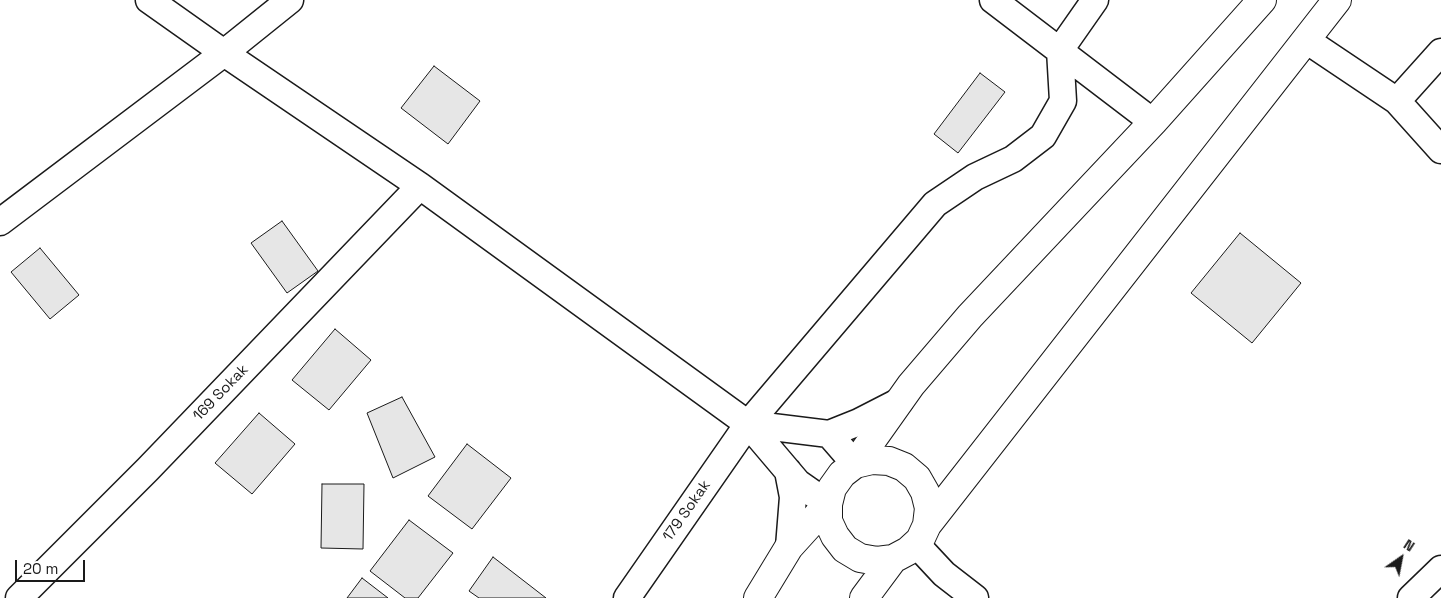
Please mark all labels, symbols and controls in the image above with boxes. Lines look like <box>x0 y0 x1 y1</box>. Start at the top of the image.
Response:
street label: 169 Sokak <box>190 361 252 425</box>
street label: 179 Sokak <box>659 477 715 545</box>
north arrow <box>1376 533 1426 583</box>
text: N <box>1400 535 1418 556</box>
scale bar <box>18 550 88 582</box>
text: 20 m <box>23 559 58 578</box>

